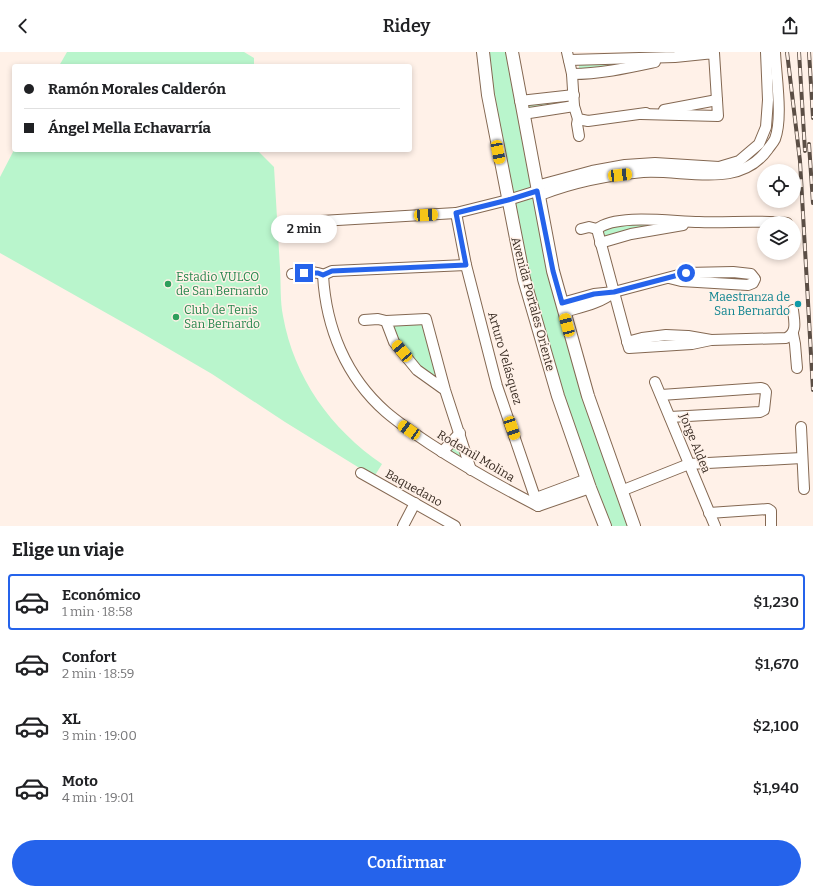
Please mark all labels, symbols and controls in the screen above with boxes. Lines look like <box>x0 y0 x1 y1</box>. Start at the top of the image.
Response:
icon: back <box>12 15 34 37</box>
text: Ridey <box>383 15 430 37</box>
icon: share <box>779 15 801 37</box>
text: Ramón Morales Calderón <box>48 80 226 98</box>
text: Ángel Mella Echavarría <box>48 119 211 137</box>
car <box>490 139 506 165</box>
map controls <box>757 164 801 260</box>
button: locate <box>757 164 801 208</box>
car <box>607 168 633 182</box>
car <box>414 208 438 222</box>
callout: 2 min <box>271 215 337 243</box>
button: layers <box>757 216 801 260</box>
text: 2 min <box>287 221 321 236</box>
street label: Avenida Portales Oriente <box>508 235 558 373</box>
route end <box>295 264 313 282</box>
route start <box>677 264 695 282</box>
place label: Estadio VULCO de San Bernardo <box>176 270 268 298</box>
marker: Estadio VULCO de San Bernardo <box>163 279 173 289</box>
place label: Maestranza de San Bernardo <box>709 290 790 318</box>
marker: Maestranza de San Bernardo <box>793 299 803 309</box>
place label: Club de Tenis San Bernardo <box>184 303 260 331</box>
street label: Arturo Velásquez <box>485 310 525 406</box>
marker: Club de Tenis San Bernardo <box>171 312 181 322</box>
car <box>558 312 576 338</box>
car <box>390 338 414 364</box>
street label: Jorge Aldea <box>676 410 714 475</box>
car <box>502 415 522 441</box>
car <box>396 418 422 442</box>
street label: Rodemil Molina <box>435 427 518 485</box>
street label: Baquedano <box>383 467 445 509</box>
text: Elige un viaje <box>12 539 124 561</box>
icon: car <box>14 584 50 620</box>
text: Económico <box>62 586 141 604</box>
text: $1,230 <box>753 593 799 611</box>
text: 1 min · 18:58 <box>62 604 133 619</box>
icon: car <box>14 646 50 682</box>
text: Confort <box>62 648 117 666</box>
text: $1,670 <box>754 655 799 673</box>
text: 2 min · 18:59 <box>62 666 134 681</box>
icon: car <box>14 708 50 744</box>
text: XL <box>62 710 81 728</box>
text: $2,100 <box>753 717 799 735</box>
text: 3 min · 19:00 <box>62 728 137 743</box>
icon: car <box>14 770 50 806</box>
text: Moto <box>62 772 98 790</box>
text: $1,940 <box>753 779 799 797</box>
text: 4 min · 19:01 <box>62 790 134 805</box>
button: Confirmar <box>12 840 801 886</box>

